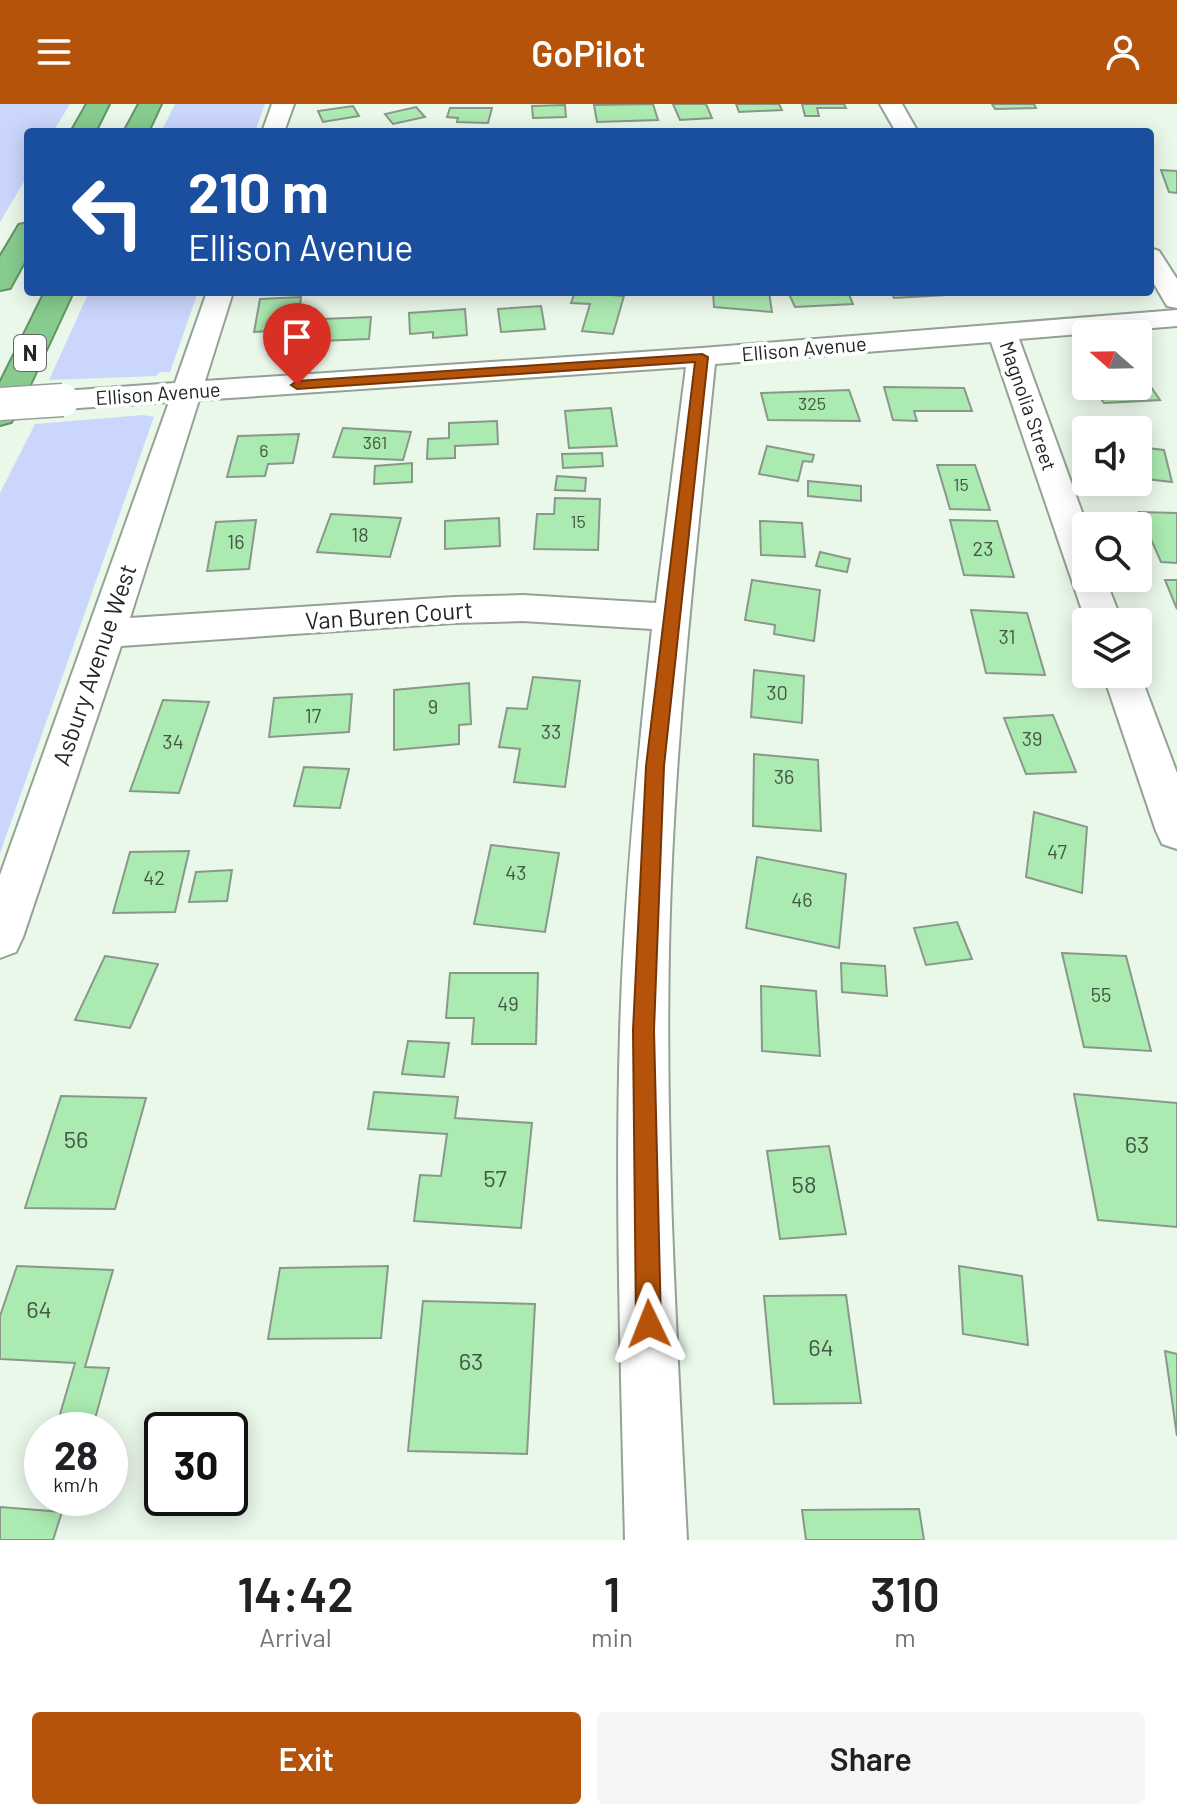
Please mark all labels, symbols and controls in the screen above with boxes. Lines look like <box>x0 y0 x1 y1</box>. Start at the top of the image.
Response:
icon: menu <box>32 30 76 74</box>
icon: person <box>1101 30 1145 74</box>
text: GoPilot <box>531 31 646 74</box>
text: 210 m <box>188 157 329 224</box>
icon: left <box>56 160 160 264</box>
text: Ellison Avenue <box>188 225 413 268</box>
pin <box>263 303 331 385</box>
icon: arrive <box>275 315 319 359</box>
north arrow <box>1072 320 1152 400</box>
map controls <box>1072 320 1152 688</box>
street label: Ellison Avenue <box>740 331 867 365</box>
road number: N <box>14 335 46 371</box>
street label: Magnolia Street <box>996 338 1062 474</box>
street label: Ellison Avenue <box>95 377 221 409</box>
house number: 325 <box>798 392 826 414</box>
button: sound <box>1072 416 1152 496</box>
house number: 361 <box>363 431 387 453</box>
house number: 6 <box>259 439 269 461</box>
house number: 15 <box>953 473 969 495</box>
house number: 15 <box>570 510 586 532</box>
button: search <box>1072 512 1152 592</box>
house number: 18 <box>351 522 369 546</box>
house number: 16 <box>227 529 245 553</box>
house number: 23 <box>973 536 993 560</box>
street label: Asbury Avenue West <box>45 560 142 769</box>
street label: Van Buren Court <box>304 594 474 635</box>
button: layers <box>1072 608 1152 688</box>
house number: 31 <box>998 624 1016 648</box>
house number: 30 <box>766 680 788 704</box>
house number: 9 <box>428 694 438 718</box>
house number: 17 <box>305 703 322 727</box>
house number: 33 <box>541 719 561 743</box>
house number: 39 <box>1022 726 1042 750</box>
house number: 34 <box>162 729 184 753</box>
house number: 36 <box>774 764 794 788</box>
house number: 47 <box>1047 839 1067 863</box>
house number: 43 <box>505 860 527 884</box>
house number: 42 <box>143 865 165 889</box>
house number: 46 <box>791 887 813 911</box>
house number: 55 <box>1091 982 1111 1006</box>
house number: 49 <box>497 991 519 1015</box>
house number: 56 <box>64 1124 88 1153</box>
house number: 63 <box>1125 1129 1149 1158</box>
house number: 57 <box>483 1163 507 1192</box>
house number: 58 <box>792 1169 816 1198</box>
position arrow <box>607 1282 691 1366</box>
house number: 64 <box>26 1294 52 1323</box>
house number: 64 <box>808 1332 834 1361</box>
house number: 63 <box>459 1346 483 1375</box>
speed limit sign: 30 <box>144 1412 248 1516</box>
text: 28 <box>54 1430 98 1478</box>
text: km/h <box>53 1472 99 1496</box>
text: 14:42 <box>237 1564 354 1622</box>
text: 1 <box>604 1564 620 1622</box>
text: 310 <box>870 1564 940 1622</box>
text: Arrival <box>259 1621 332 1652</box>
text: min <box>591 1621 633 1652</box>
text: m <box>894 1621 916 1652</box>
button: Exit <box>32 1712 581 1804</box>
button: Share <box>597 1712 1145 1804</box>

